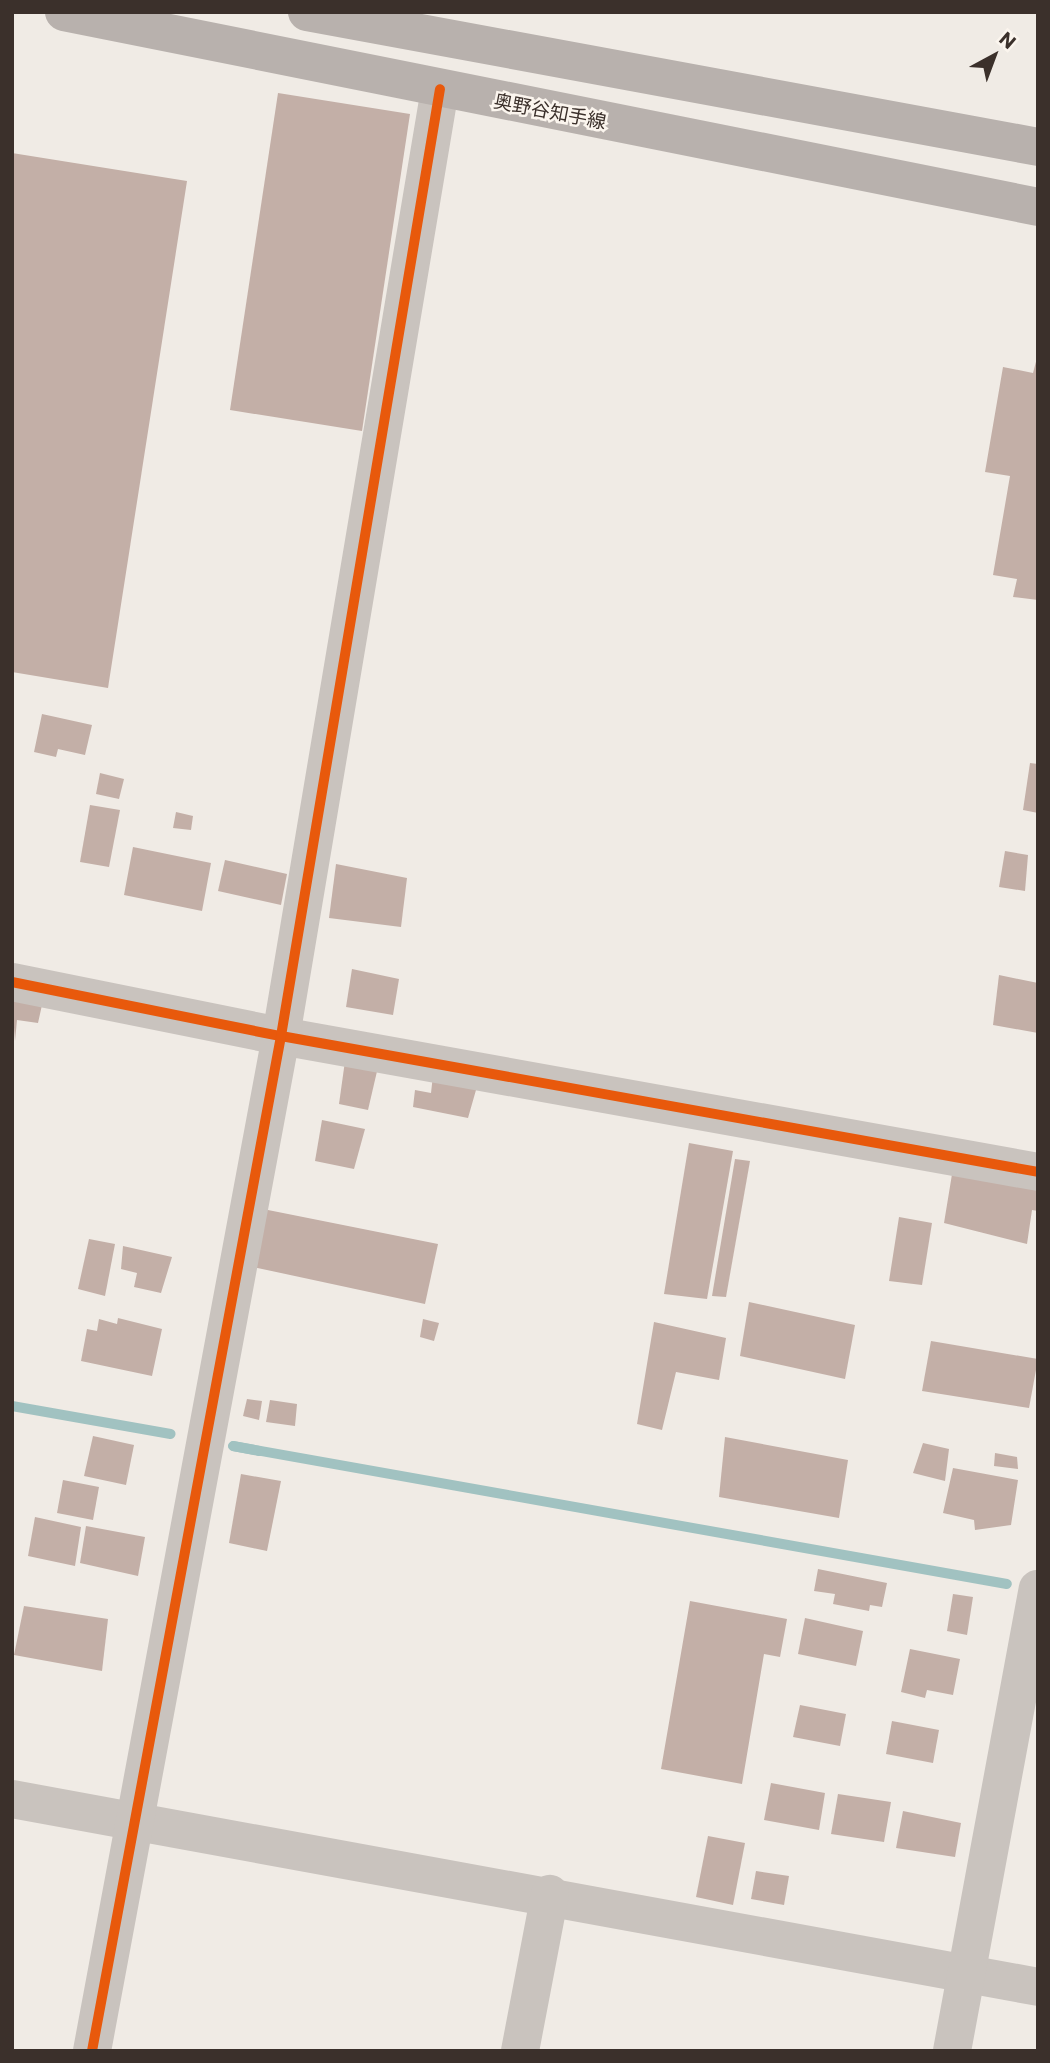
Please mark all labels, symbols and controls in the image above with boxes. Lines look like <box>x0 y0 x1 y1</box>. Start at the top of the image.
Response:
north arrow <box>959 21 1029 91</box>
text: N <box>995 26 1021 53</box>
street label: 奥野谷知手線 <box>492 89 608 133</box>

